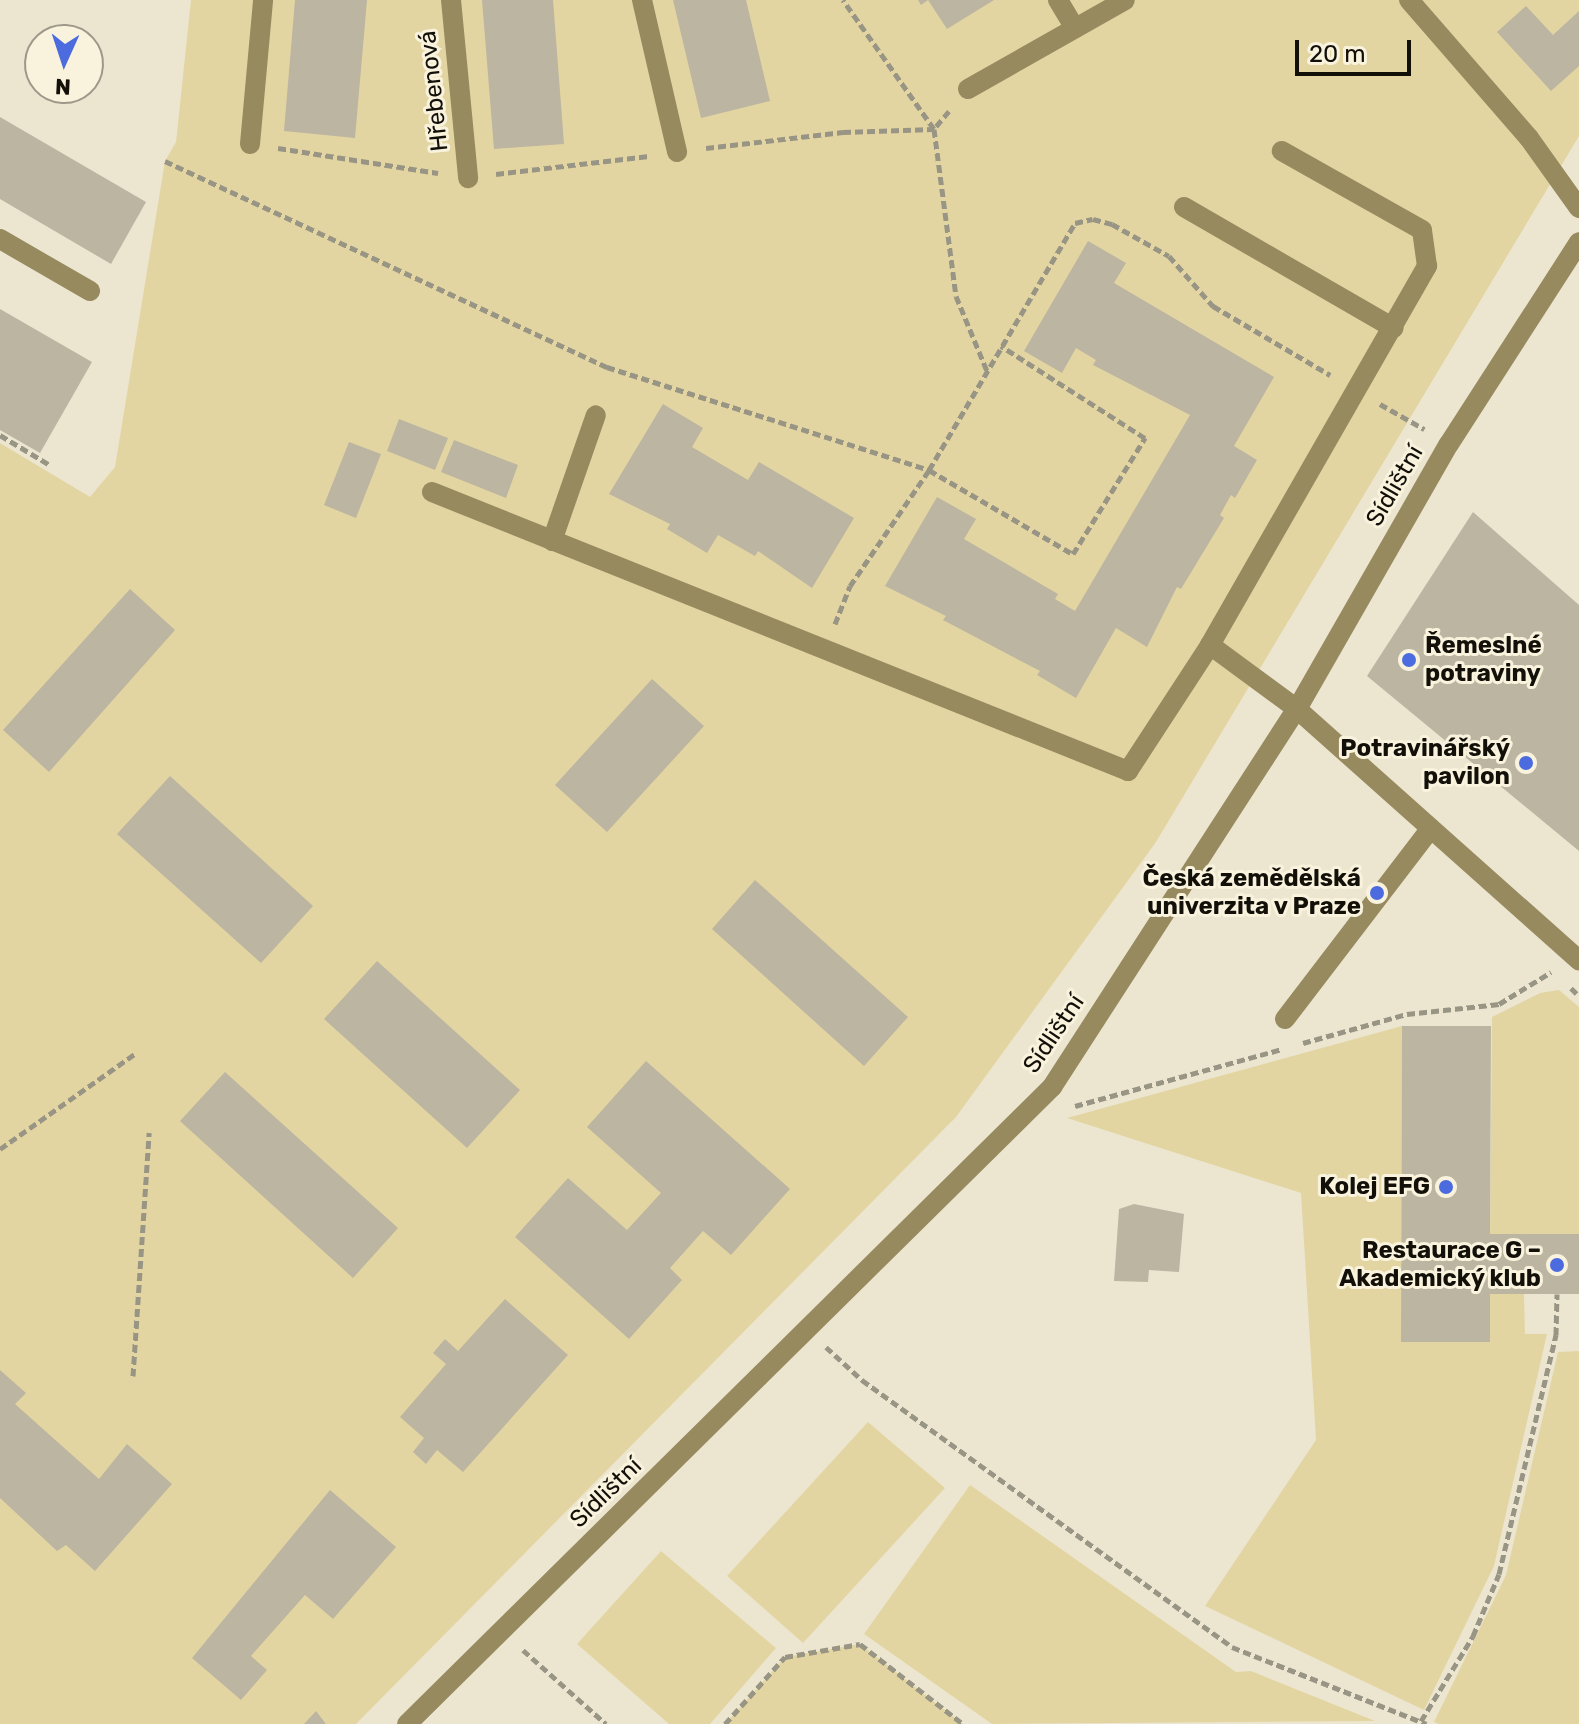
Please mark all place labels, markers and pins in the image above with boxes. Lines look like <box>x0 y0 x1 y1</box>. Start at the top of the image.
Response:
place label: Řemeslné potraviny <box>1425 632 1542 688</box>
marker: Řemeslné potraviny <box>1400 651 1418 669</box>
place label: Potravinářský pavilon <box>1340 735 1510 791</box>
marker: Potravinářský pavilon <box>1517 754 1535 772</box>
place label: Česká zemědělská univerzita v Praze <box>1142 865 1361 921</box>
marker: Česká zemědělská univerzita v Praze <box>1368 884 1386 902</box>
place label: Kolej EFG <box>1319 1173 1430 1201</box>
marker: Kolej EFG <box>1437 1178 1455 1196</box>
place label: Restaurace G – Akademický klub <box>1339 1237 1541 1293</box>
marker: Restaurace G – Akademický klub <box>1548 1256 1566 1274</box>

